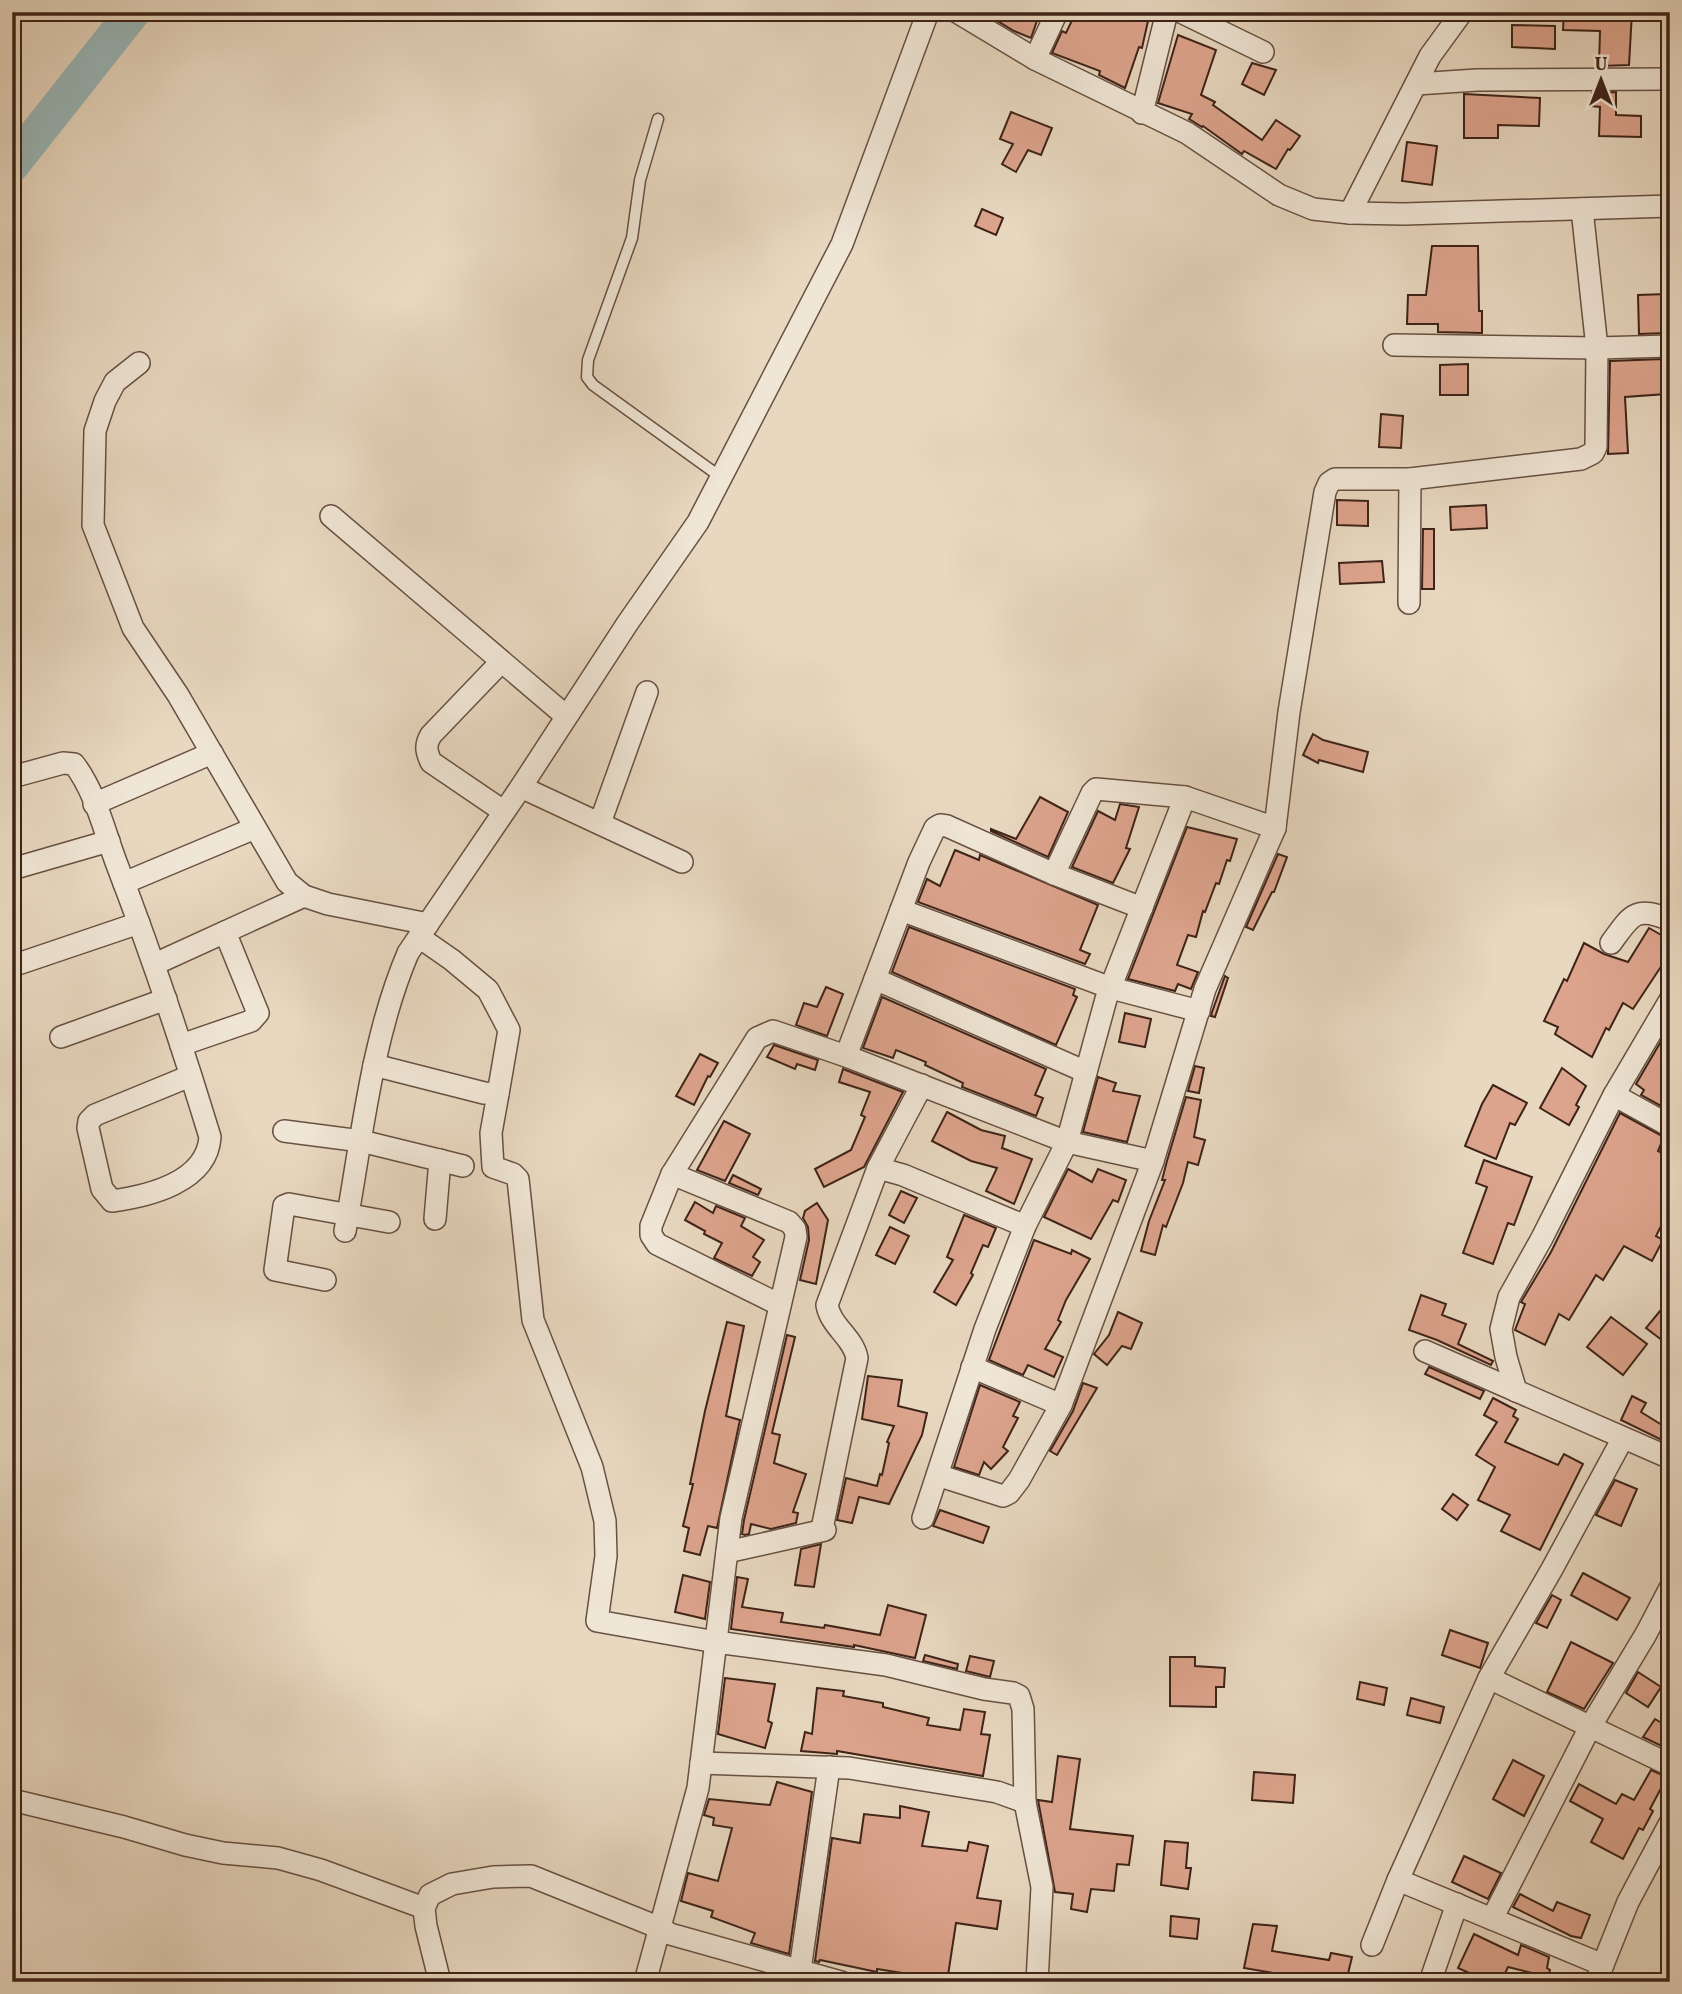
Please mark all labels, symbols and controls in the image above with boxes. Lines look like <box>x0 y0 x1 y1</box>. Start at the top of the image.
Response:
north arrow <box>1566 46 1636 116</box>
text: U <box>1594 52 1608 78</box>

